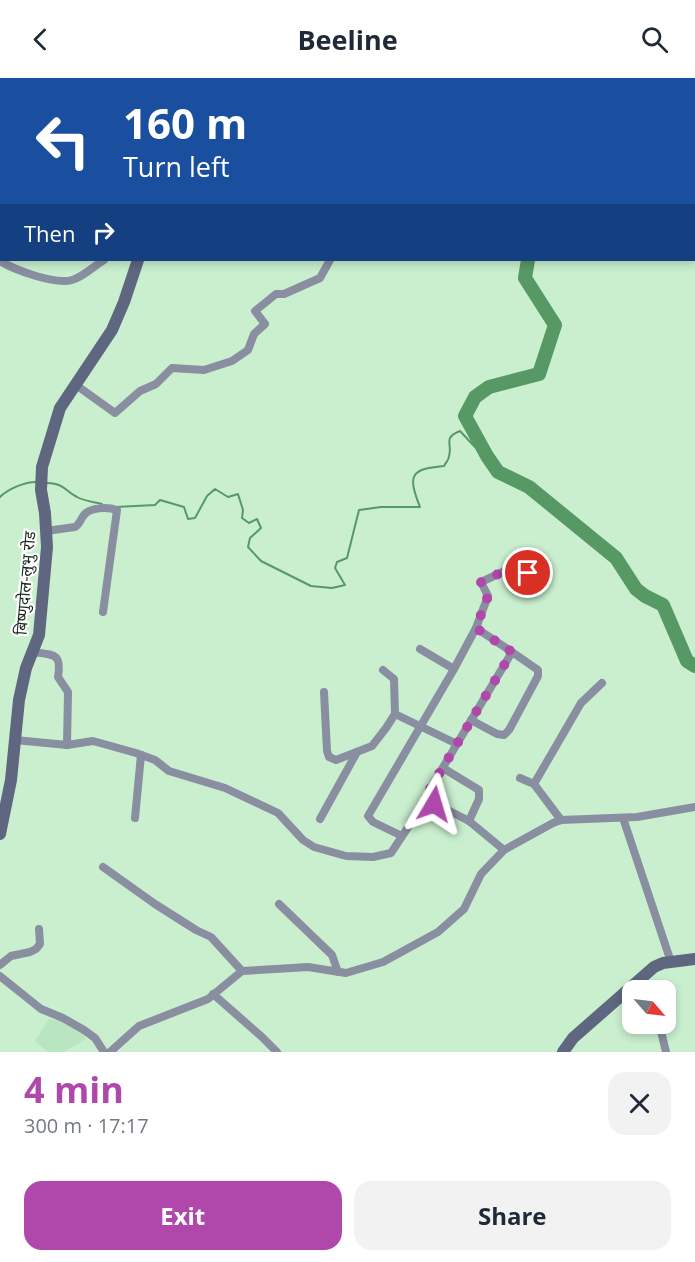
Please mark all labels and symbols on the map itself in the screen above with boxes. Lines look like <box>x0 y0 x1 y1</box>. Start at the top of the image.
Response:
street label: बिष्णुदोल-लुभु रोड <box>10 530 41 636</box>
pin <box>502 547 553 598</box>
position arrow <box>402 772 466 836</box>
north arrow <box>622 980 676 1034</box>

